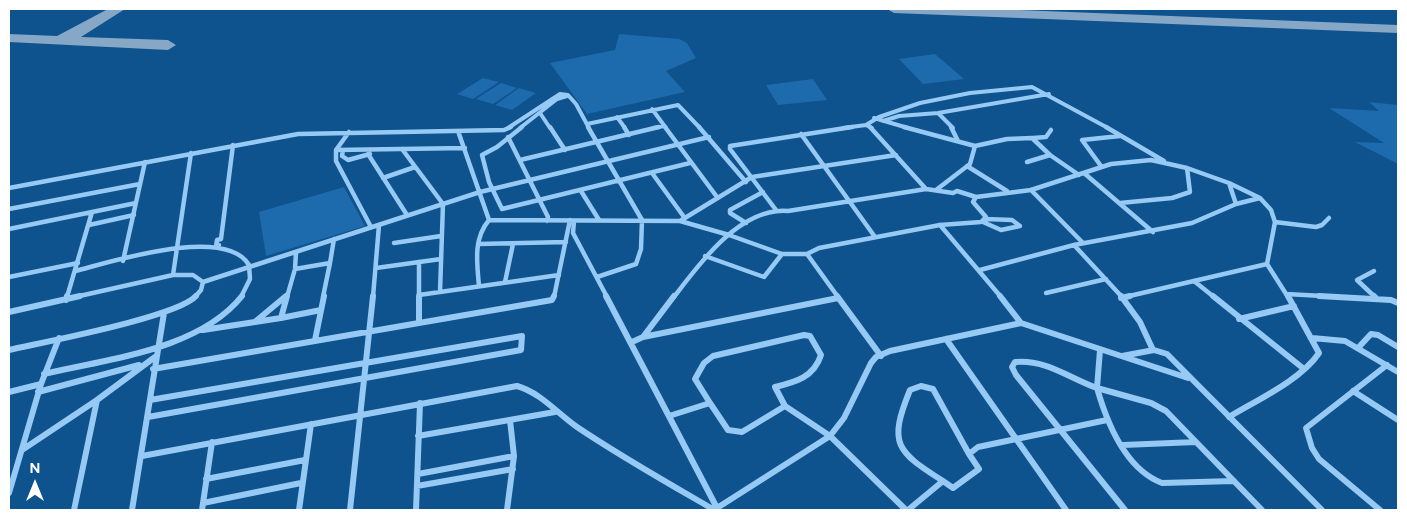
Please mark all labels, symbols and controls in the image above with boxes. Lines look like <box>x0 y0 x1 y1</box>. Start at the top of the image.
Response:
north arrow <box>10 459 60 509</box>
text: N <box>30 460 40 477</box>

